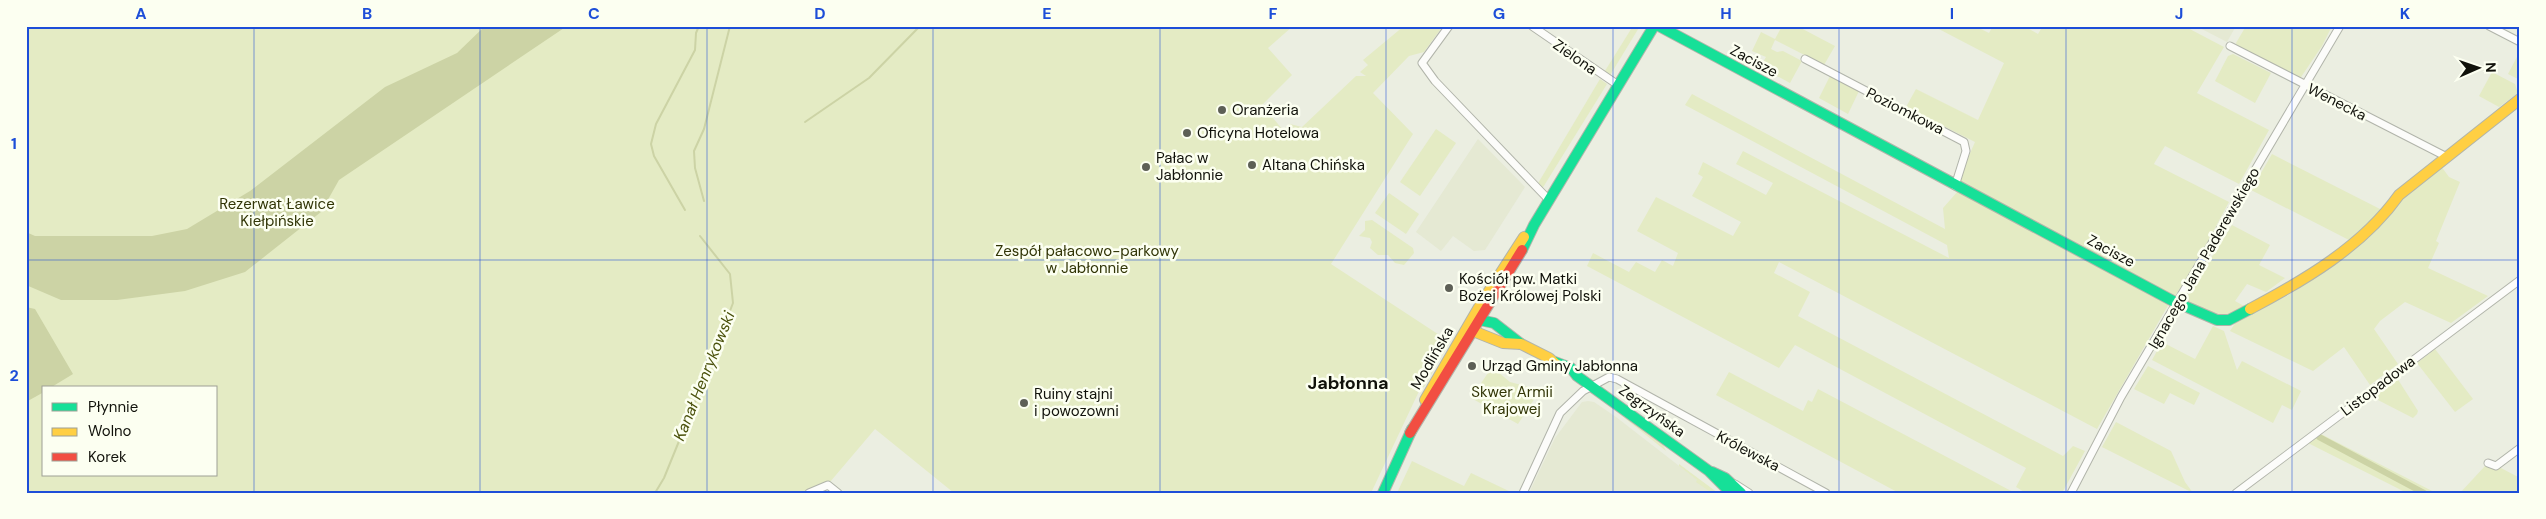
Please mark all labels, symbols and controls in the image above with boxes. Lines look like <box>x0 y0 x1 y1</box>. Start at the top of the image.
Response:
text: A <box>135 3 147 24</box>
text: B <box>362 3 372 24</box>
text: C <box>588 3 600 24</box>
text: D <box>814 3 826 24</box>
text: E <box>1042 3 1052 24</box>
text: F <box>1269 3 1278 24</box>
text: G <box>1493 3 1505 24</box>
text: H <box>1720 3 1732 24</box>
text: I <box>1950 3 1954 24</box>
text: J <box>2175 3 2183 24</box>
text: K <box>2400 3 2411 24</box>
street label: Zielona <box>1549 35 1601 79</box>
street label: Zacisze <box>1727 40 1781 82</box>
north arrow <box>2454 42 2504 92</box>
text: N <box>2482 62 2500 73</box>
street label: Wenecka <box>2304 79 2370 125</box>
street label: Poziomkowa <box>1863 83 1947 139</box>
place label: Oranżeria <box>1232 100 1299 120</box>
marker: Oranżeria <box>1216 104 1228 116</box>
place label: Oficyna Hotelowa <box>1197 123 1319 143</box>
marker: Oficyna Hotelowa <box>1181 127 1193 139</box>
text: 1 <box>11 133 17 154</box>
place label: Pałac w Jabłonnie <box>1156 148 1223 185</box>
place label: Altana Chińska <box>1262 155 1365 175</box>
marker: Altana Chińska <box>1246 159 1258 171</box>
marker: Pałac w Jabłonnie <box>1140 161 1152 173</box>
street label: Ignacego Jana Paderewskiego <box>2144 163 2264 352</box>
park label: Rezerwat Ławice Kiełpińskie <box>219 194 335 231</box>
street label: Zacisze <box>2084 230 2138 272</box>
park label: Zespół pałacowo-parkowy w Jabłonnie <box>995 241 1179 278</box>
place label: Kościół pw. Matki Bożej Królowej Polski <box>1459 269 1601 306</box>
marker: Kościół pw. Matki Bożej Królowej Polski <box>1443 282 1455 294</box>
water label: Kanał Henrykowski <box>668 307 740 444</box>
street label: Modlińska <box>1406 323 1458 393</box>
street label: Listopadowa <box>2337 351 2419 421</box>
place label: Urząd Gminy Jabłonna <box>1482 356 1638 376</box>
marker: Urząd Gminy Jabłonna <box>1466 360 1478 372</box>
text: 2 <box>9 365 19 386</box>
district label: Jabłonna <box>1307 371 1389 395</box>
street label: Zegrzyńska <box>1615 380 1689 442</box>
park label: Skwer Armii Krajowej <box>1471 382 1553 419</box>
place label: Ruiny stajni i powozowni <box>1034 384 1119 421</box>
legend <box>42 386 218 476</box>
text: Płynnie <box>88 397 138 417</box>
marker: Ruiny stajni i powozowni <box>1018 397 1030 409</box>
text: Wolno <box>88 421 132 441</box>
street label: Królewska <box>1713 426 1783 476</box>
text: Korek <box>88 447 127 467</box>

